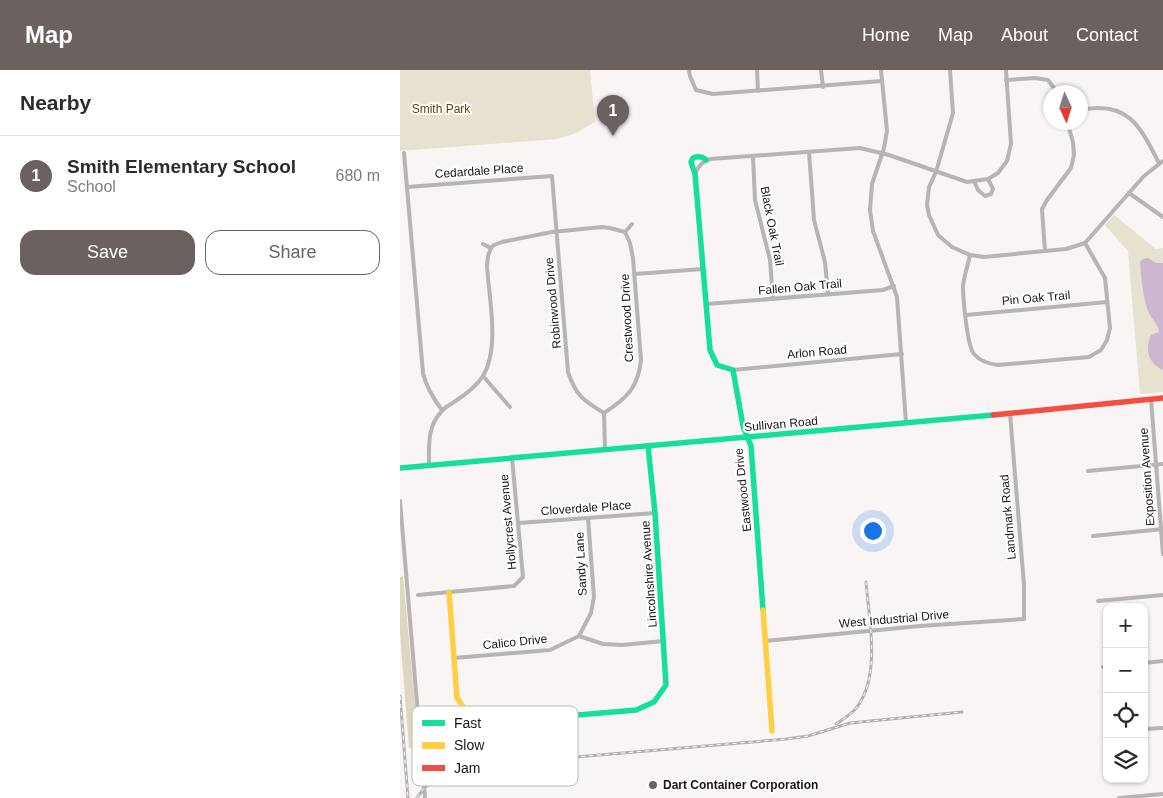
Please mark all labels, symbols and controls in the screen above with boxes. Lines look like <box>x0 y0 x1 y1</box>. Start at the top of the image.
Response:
text: Map <box>25 21 73 48</box>
text: Home <box>862 25 910 45</box>
text: Map <box>938 25 973 45</box>
text: About <box>1001 25 1048 45</box>
text: Contact <box>1076 25 1138 45</box>
north arrow <box>1043 85 1088 130</box>
text: Nearby <box>20 91 91 114</box>
pin: 1 <box>597 95 629 136</box>
park label: Smith Park <box>412 102 471 116</box>
text: Smith Elementary School <box>67 156 296 177</box>
street label: Cedardale Place <box>434 161 524 181</box>
text: 1 <box>32 167 40 184</box>
text: 680 m <box>336 167 380 184</box>
text: School <box>67 178 116 195</box>
street label: Black Oak Trail <box>757 185 787 267</box>
button: Save <box>20 230 195 275</box>
button: Share <box>205 230 380 275</box>
street label: Robinwood Drive <box>542 257 564 349</box>
street label: Crestwood Drive <box>618 273 636 363</box>
street label: Fallen Oak Trail <box>758 276 842 298</box>
street label: Pin Oak Trail <box>1001 288 1071 308</box>
street label: Arlon Road <box>786 342 848 362</box>
street label: Sullivan Road <box>744 414 818 434</box>
street label: Exposition Avenue <box>1137 427 1157 527</box>
street label: Eastwood Drive <box>732 447 754 533</box>
street label: Hollycrest Avenue <box>497 473 519 570</box>
street label: Landmark Road <box>997 474 1019 560</box>
street label: Cloverdale Place <box>540 498 632 518</box>
your location <box>860 518 886 544</box>
street label: Lincolnshire Avenue <box>638 520 660 628</box>
street label: Sandy Lane <box>572 531 590 596</box>
map controls <box>1103 603 1148 783</box>
button: + <box>1103 603 1148 648</box>
street label: West Industrial Drive <box>838 607 950 631</box>
street label: Calico Drive <box>482 632 548 652</box>
button: − <box>1103 648 1148 693</box>
button: locate <box>1103 693 1148 738</box>
legend <box>412 706 578 786</box>
text: Fast <box>454 715 481 731</box>
text: Slow <box>454 737 485 753</box>
button: layers <box>1103 738 1148 783</box>
text: Jam <box>454 760 480 776</box>
place label: Dart Container Corporation <box>663 778 818 792</box>
marker: Dart Container Corporation <box>647 779 659 791</box>

